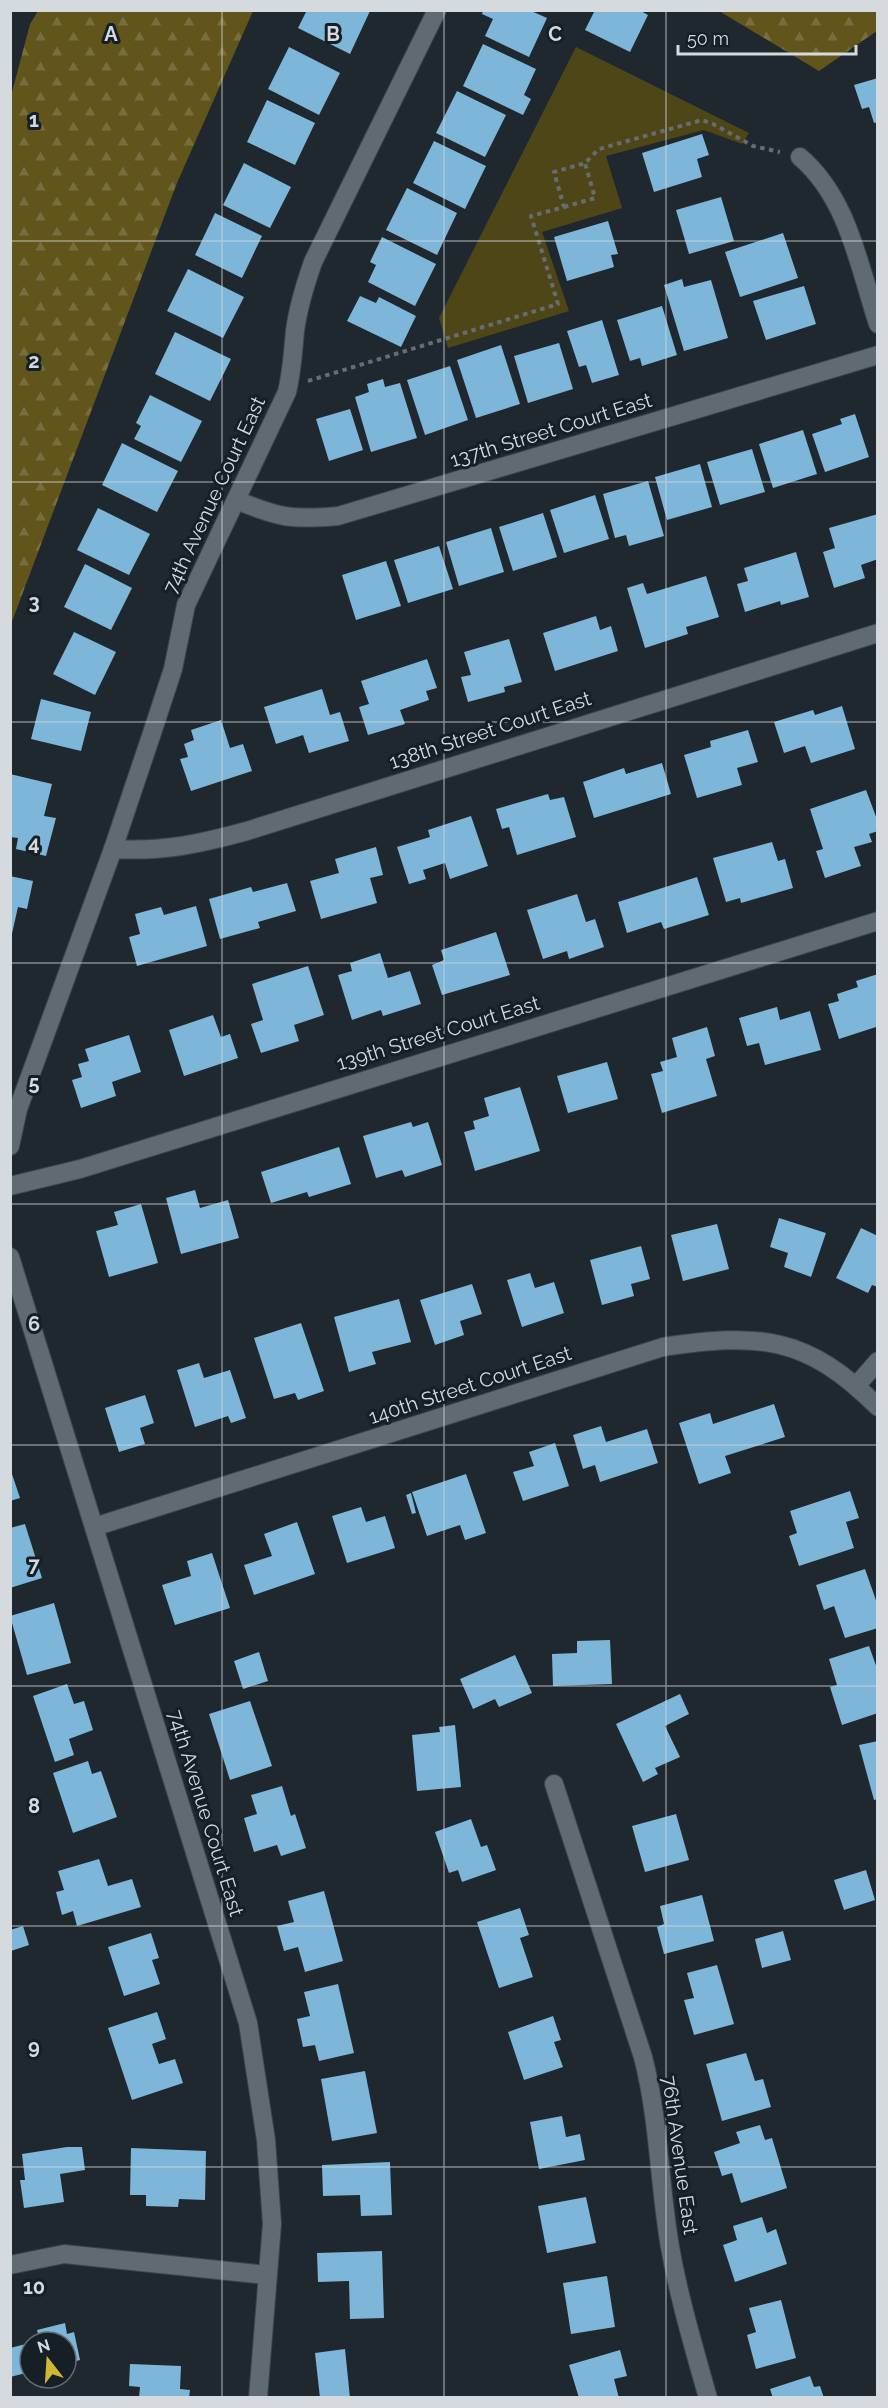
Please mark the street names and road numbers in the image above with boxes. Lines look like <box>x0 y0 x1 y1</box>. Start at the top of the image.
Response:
street label: 137th Street Court East <box>447 388 655 472</box>
street label: 74th Avenue Court East <box>158 392 270 597</box>
street label: 138th Street Court East <box>386 686 594 774</box>
street label: 139th Street Court East <box>334 991 543 1075</box>
street label: 140th Street Court East <box>366 1341 575 1429</box>
street label: 74th Avenue Court East <box>163 1707 249 1919</box>
street label: 76th Avenue East <box>657 2074 703 2236</box>

